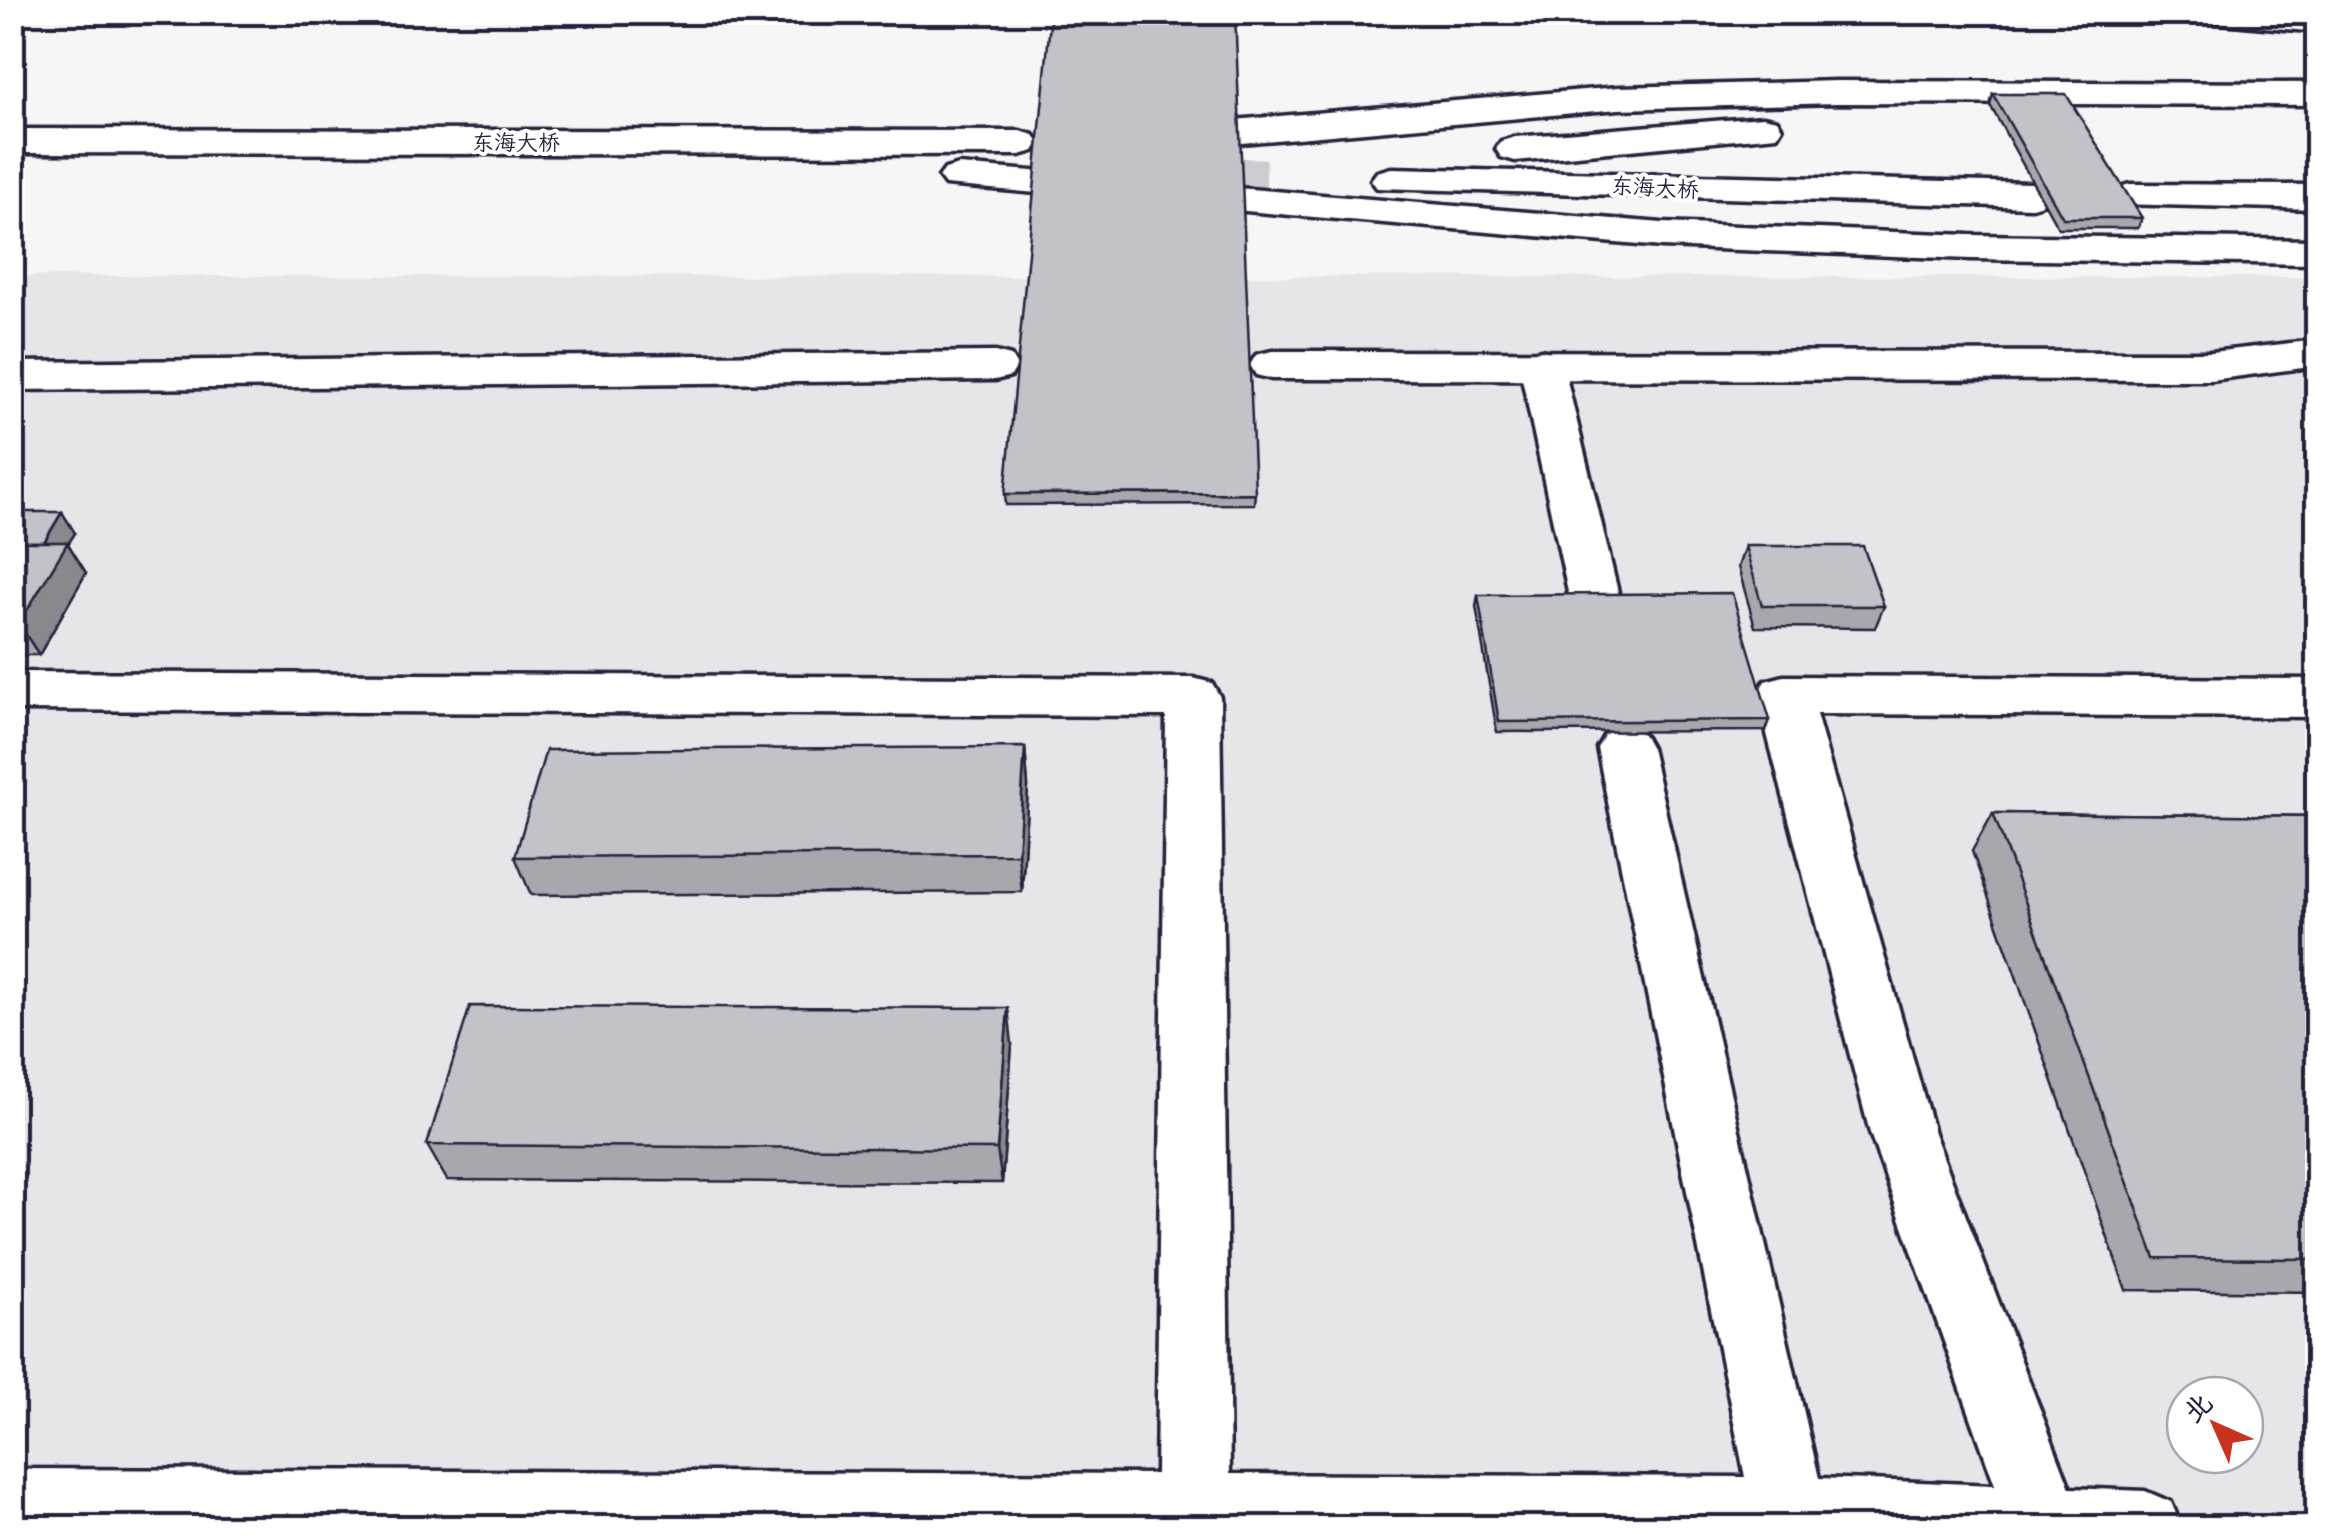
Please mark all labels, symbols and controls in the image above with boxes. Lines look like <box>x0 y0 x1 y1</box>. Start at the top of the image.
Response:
street label: 东海大桥 <box>472 127 560 162</box>
street label: 东海大桥 <box>1610 170 1700 209</box>
north arrow <box>2165 1375 2265 1475</box>
text: 北 <box>2173 1383 2225 1435</box>

